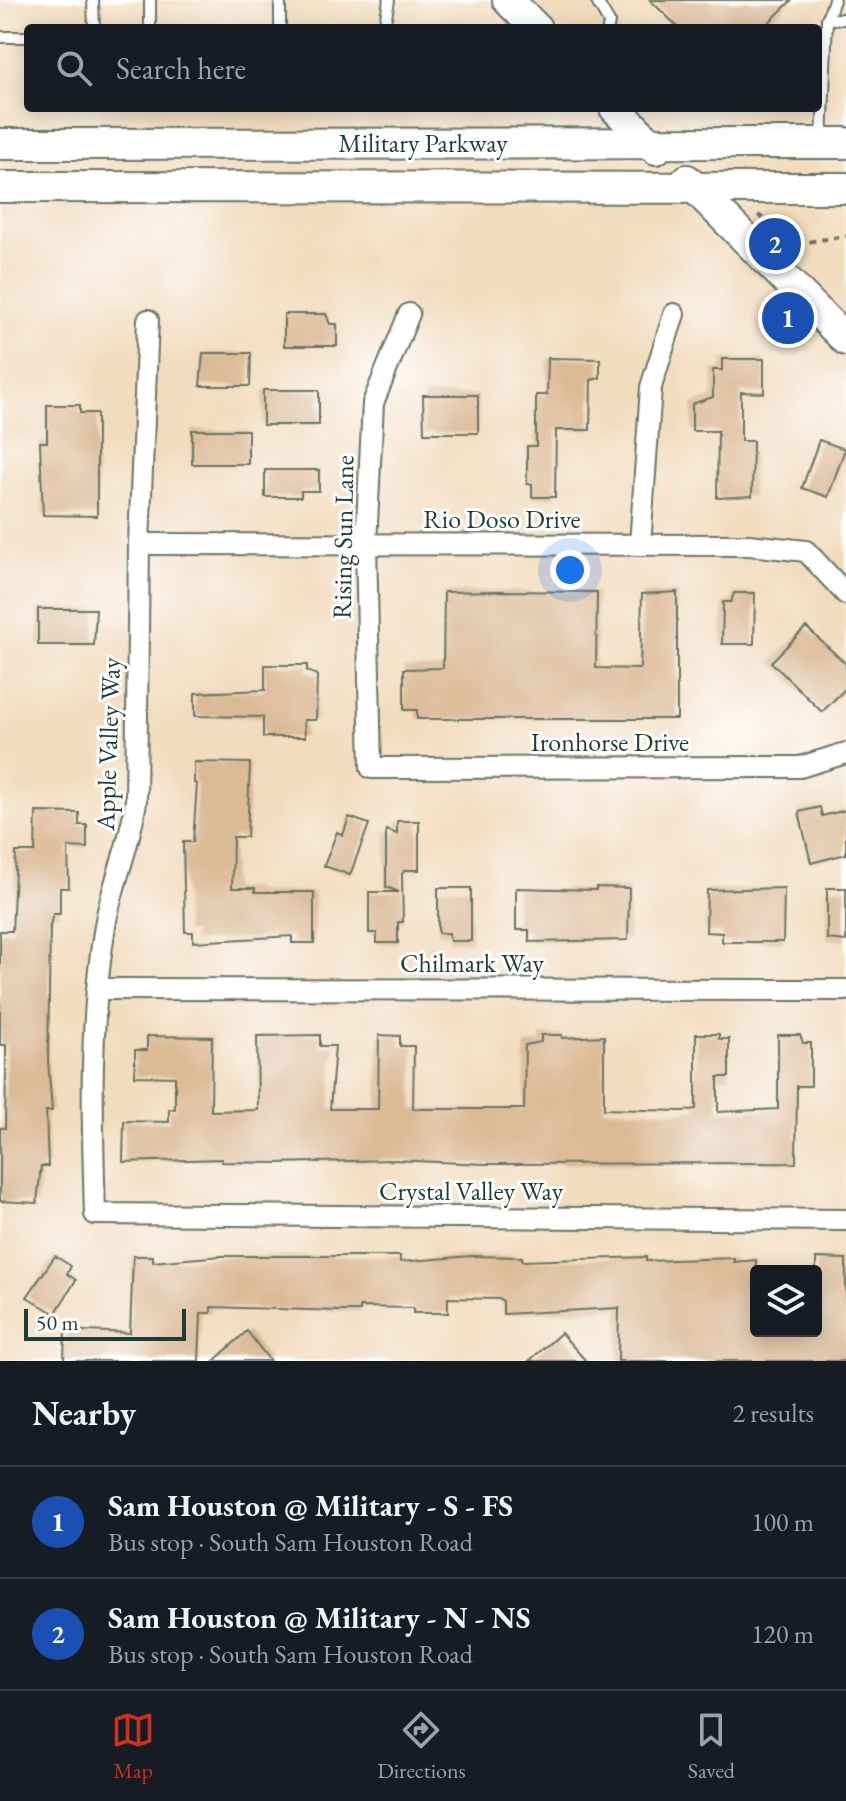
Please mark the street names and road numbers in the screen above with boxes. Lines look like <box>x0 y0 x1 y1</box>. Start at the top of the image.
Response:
street label: Military Parkway <box>338 126 508 160</box>
street label: Rising Sun Lane <box>325 455 361 619</box>
street label: Rio Doso Drive <box>423 502 581 536</box>
street label: Apple Valley Way <box>88 656 128 832</box>
street label: Ironhorse Drive <box>531 725 689 759</box>
street label: Chilmark Way <box>400 946 545 980</box>
street label: Crystal Valley Way <box>379 1174 564 1208</box>

